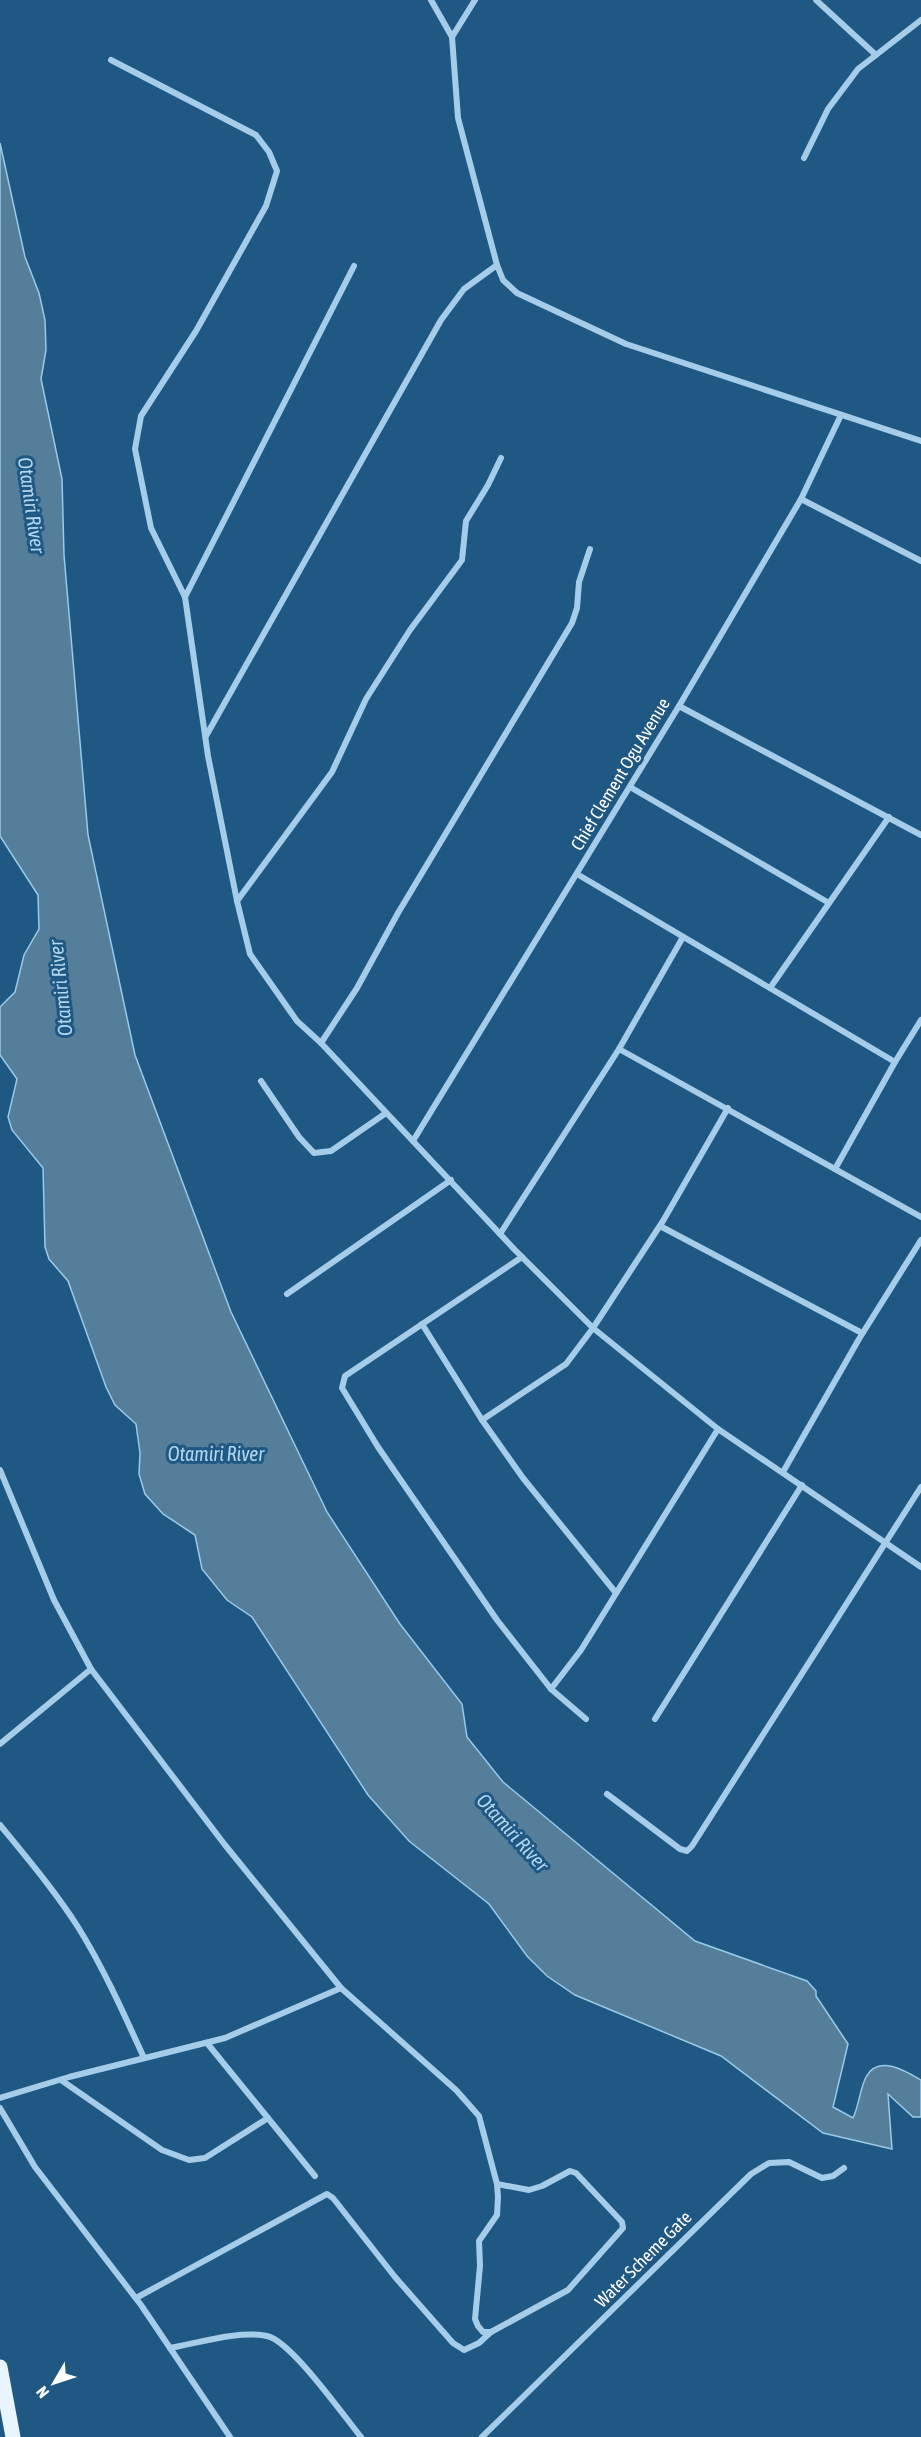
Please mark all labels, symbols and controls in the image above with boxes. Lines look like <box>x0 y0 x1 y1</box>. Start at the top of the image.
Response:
water label: Otamiri River <box>14 456 50 555</box>
street label: Chief Clement Ogu Avenue <box>566 694 674 854</box>
water label: Otamiri River <box>43 938 76 1037</box>
water label: Otamiri River <box>168 1442 265 1465</box>
water label: Otamiri River <box>472 1788 555 1876</box>
street label: Water Scheme Gate <box>590 2206 696 2312</box>
north arrow <box>24 2353 84 2413</box>
text: N <box>32 2383 52 2402</box>

